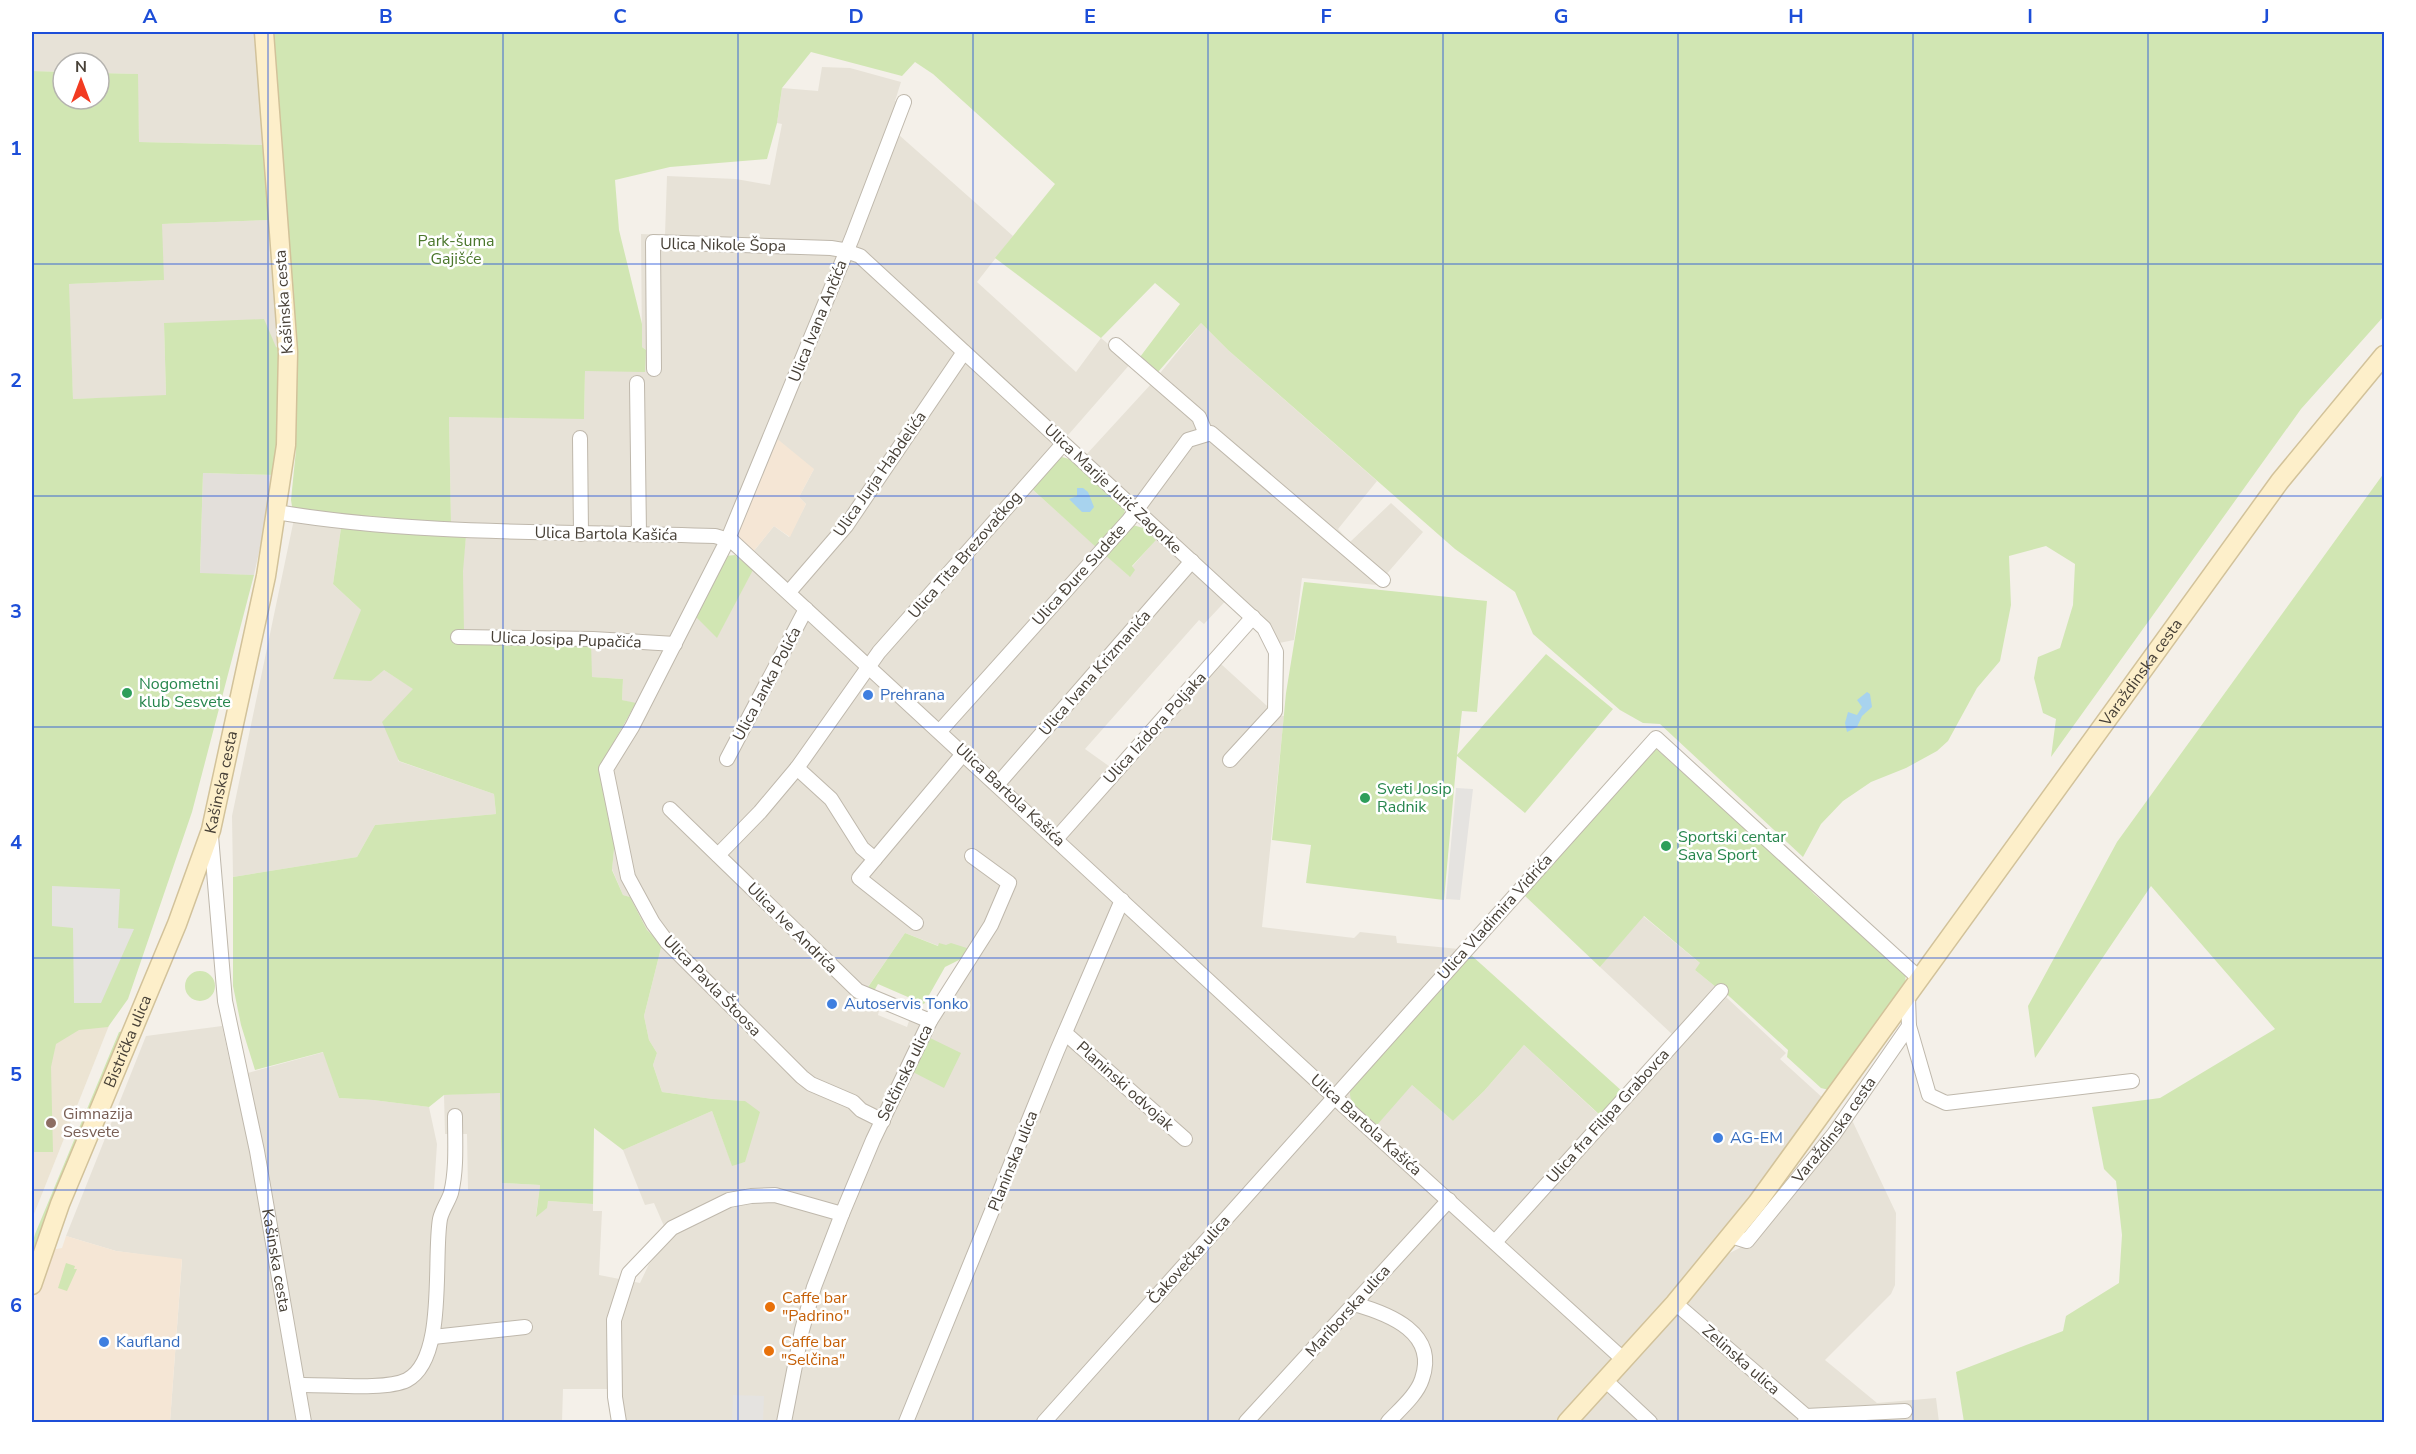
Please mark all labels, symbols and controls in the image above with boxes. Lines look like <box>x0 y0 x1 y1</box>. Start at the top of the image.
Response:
text: A <box>143 3 158 30</box>
text: B <box>379 3 393 30</box>
text: C <box>613 3 627 30</box>
text: D <box>848 3 864 30</box>
text: E <box>1084 3 1096 30</box>
text: F <box>1320 3 1332 30</box>
text: G <box>1554 3 1568 30</box>
text: H <box>1788 3 1804 30</box>
text: I <box>2027 3 2033 30</box>
text: J <box>2261 3 2270 30</box>
north arrow <box>51 51 111 111</box>
text: N <box>75 56 87 78</box>
text: 1 <box>10 135 22 162</box>
park label: Park-šuma Gajišće <box>417 230 495 270</box>
street label: Ulica Nikole Šopa <box>660 233 786 257</box>
street label: Kašinska cesta <box>269 249 299 355</box>
street label: Ulica Ivana Ančića <box>783 257 853 385</box>
text: 2 <box>10 367 22 394</box>
street label: Ulica Jurja Habdelića <box>828 407 932 541</box>
street label: Ulica Marije Jurić Zagorke <box>1039 419 1187 559</box>
street label: Ulica Tita Brezovačkog <box>903 486 1027 624</box>
street label: Ulica Đure Sudete <box>1027 519 1131 631</box>
street label: Ulica Bartola Kašića <box>534 522 678 546</box>
text: 3 <box>10 598 22 625</box>
street label: Ulica Ivana Krizmanića <box>1034 605 1156 741</box>
street label: Varaždinska cesta <box>2094 614 2188 732</box>
street label: Ulica Janka Polića <box>728 623 806 745</box>
street label: Ulica Josipa Pupačića <box>490 626 642 654</box>
street label: Ulica Izidora Poljaka <box>1099 667 1211 789</box>
place label: Nogometni klub Sesvete <box>139 673 231 713</box>
place label: Prehrana <box>880 684 945 706</box>
marker: Nogometni klub Sesvete <box>120 686 134 700</box>
marker: Prehrana <box>861 688 875 702</box>
street label: Kašinska cesta <box>200 729 243 836</box>
street label: Ulica Bartola Kašića <box>950 738 1070 852</box>
place label: Sveti Josip Radnik <box>1377 778 1452 818</box>
marker: Sveti Josip Radnik <box>1358 791 1372 805</box>
place label: Sportski centar Sava Sport <box>1678 826 1786 866</box>
text: 4 <box>10 829 22 856</box>
marker: Sportski centar Sava Sport <box>1659 839 1673 853</box>
street label: Ulica Vladimira Vidrića <box>1433 849 1557 985</box>
street label: Ulica Ive Andrića <box>742 878 842 978</box>
street label: Ulica Pavla Štoosa <box>658 931 766 1041</box>
street label: Bistrička ulica <box>99 992 157 1091</box>
place label: Autoservis Tonko <box>844 993 968 1015</box>
marker: Autoservis Tonko <box>825 997 839 1011</box>
street label: Selčinska ulica <box>872 1021 938 1125</box>
street label: Planinski odvojak <box>1071 1036 1179 1136</box>
street label: Ulica fra Filipa Grabovca <box>1542 1044 1674 1188</box>
text: 5 <box>10 1061 22 1088</box>
street label: Ulica Bartola Kašića <box>1306 1069 1426 1181</box>
street label: Varaždinska cesta <box>1787 1072 1881 1189</box>
place label: Gimnazija Sesvete <box>63 1103 133 1143</box>
street label: Planinska ulica <box>983 1107 1043 1215</box>
marker: Gimnazija Sesvete <box>44 1116 58 1130</box>
place label: AG-EM <box>1730 1127 1783 1149</box>
marker: AG-EM <box>1711 1131 1725 1145</box>
street label: Kašinska cesta <box>256 1207 296 1314</box>
street label: Čakovečka ulica <box>1143 1211 1235 1309</box>
street label: Mariborska ulica <box>1301 1260 1395 1362</box>
place label: Caffe bar "Padrino" <box>782 1287 850 1327</box>
text: 6 <box>10 1292 22 1319</box>
marker: Caffe bar "Padrino" <box>763 1300 777 1314</box>
street label: Zelinska ulica <box>1697 1320 1785 1400</box>
place label: Kaufland <box>116 1331 180 1353</box>
place label: Caffe bar "Selčina" <box>781 1331 847 1371</box>
marker: Kaufland <box>97 1335 111 1349</box>
marker: Caffe bar "Selčina" <box>762 1344 776 1358</box>

